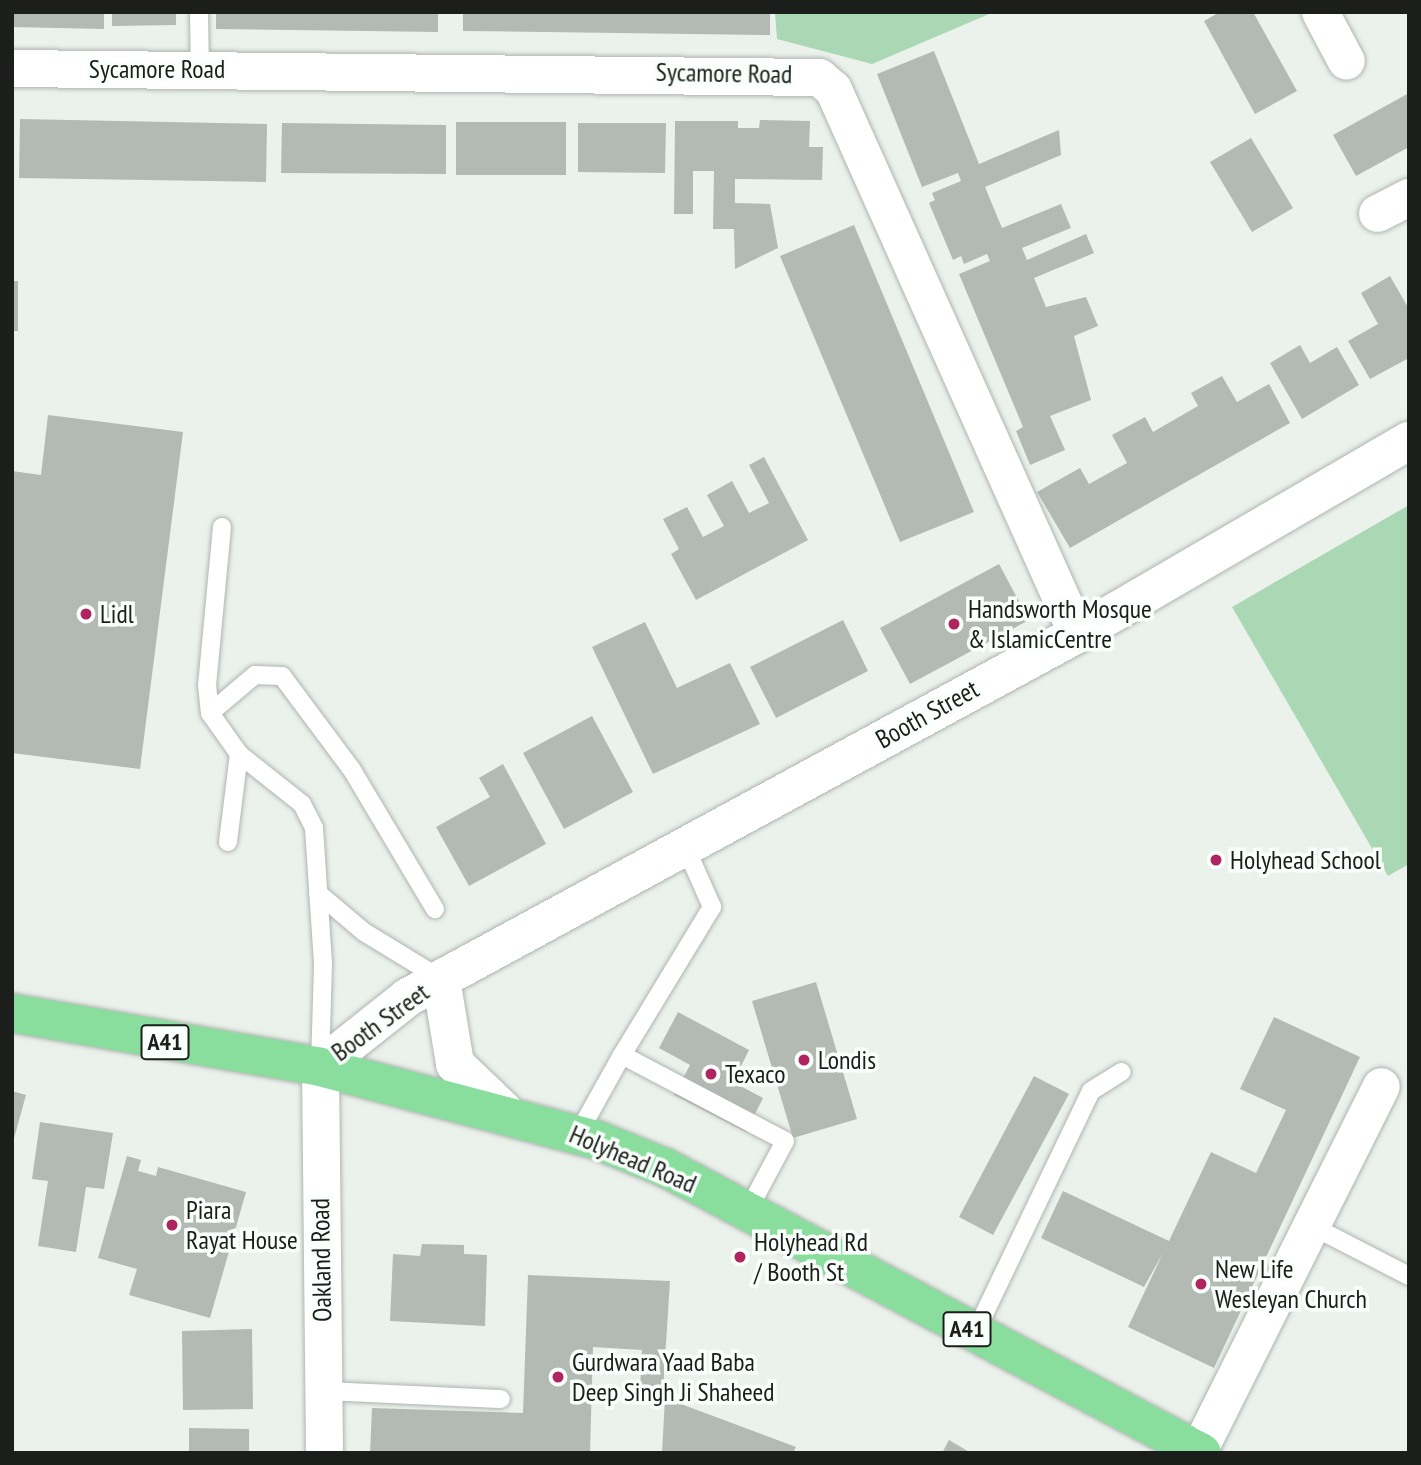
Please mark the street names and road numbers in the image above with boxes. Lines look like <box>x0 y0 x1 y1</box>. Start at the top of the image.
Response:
street label: Sycamore Road <box>89 53 225 85</box>
street label: Sycamore Road <box>656 56 792 90</box>
street label: Booth Street <box>870 673 984 755</box>
street label: Booth Street <box>325 976 435 1068</box>
road number: A41 <box>140 1022 190 1062</box>
street label: Holyhead Road <box>565 1118 701 1200</box>
street label: Oakland Road <box>304 1198 338 1322</box>
road number: A41 <box>942 1308 992 1350</box>

